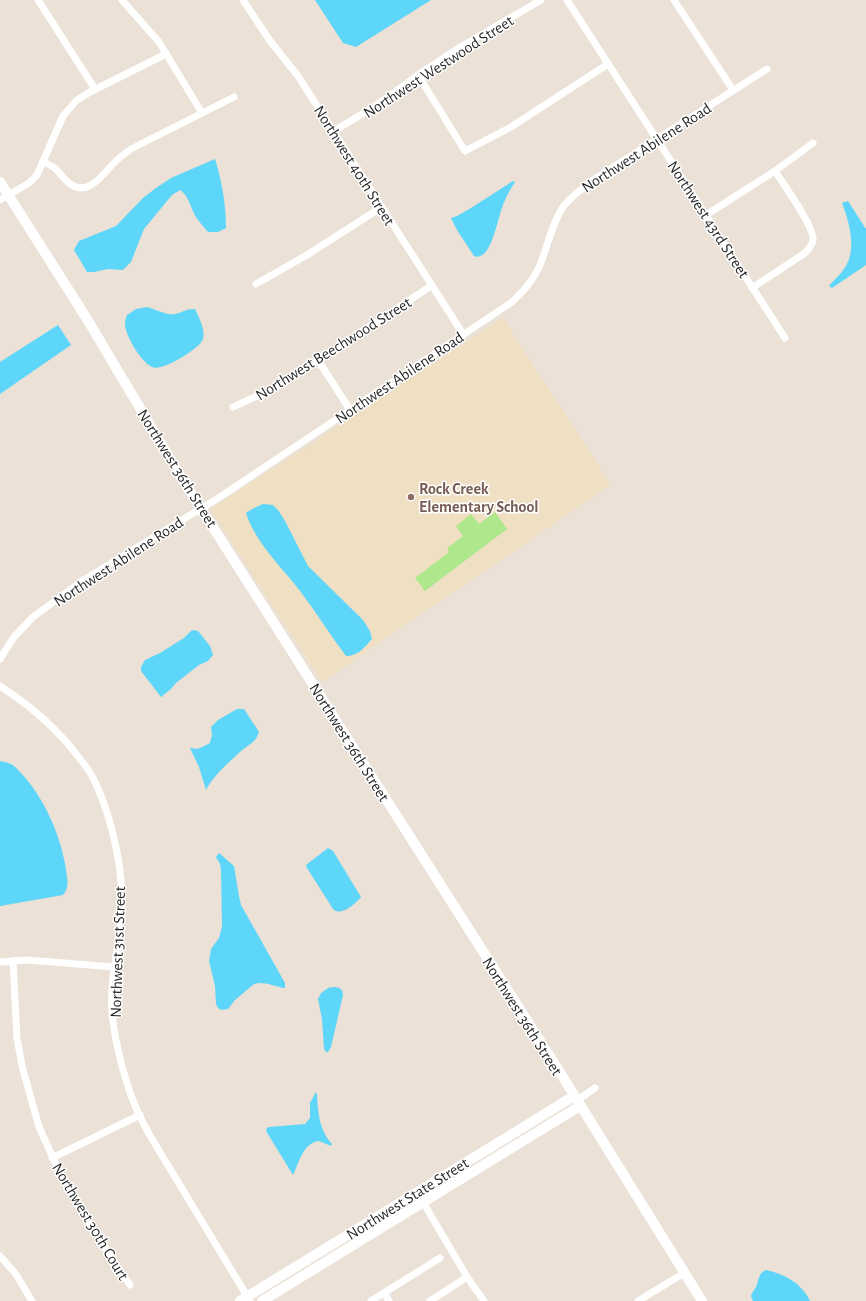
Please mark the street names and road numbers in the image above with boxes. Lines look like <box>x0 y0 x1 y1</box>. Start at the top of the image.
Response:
street label: Northwest Westwood Street <box>361 12 516 121</box>
street label: Northwest Abilene Road <box>579 100 714 196</box>
street label: Northwest 40th Street <box>311 103 398 228</box>
street label: Northwest 43rd Street <box>664 158 752 281</box>
street label: Northwest Beechwood Street <box>253 294 414 403</box>
street label: Northwest Abilene Road <box>333 329 467 427</box>
street label: Northwest 36th Street <box>134 407 220 530</box>
street label: Northwest Abilene Road <box>51 514 186 610</box>
street label: Northwest 36th Street <box>306 681 392 804</box>
street label: Northwest 31st Street <box>108 886 128 1018</box>
street label: Northwest 36th Street <box>479 955 565 1078</box>
street label: Northwest State Street <box>344 1155 471 1243</box>
street label: Northwest 30th Court <box>49 1160 131 1283</box>

